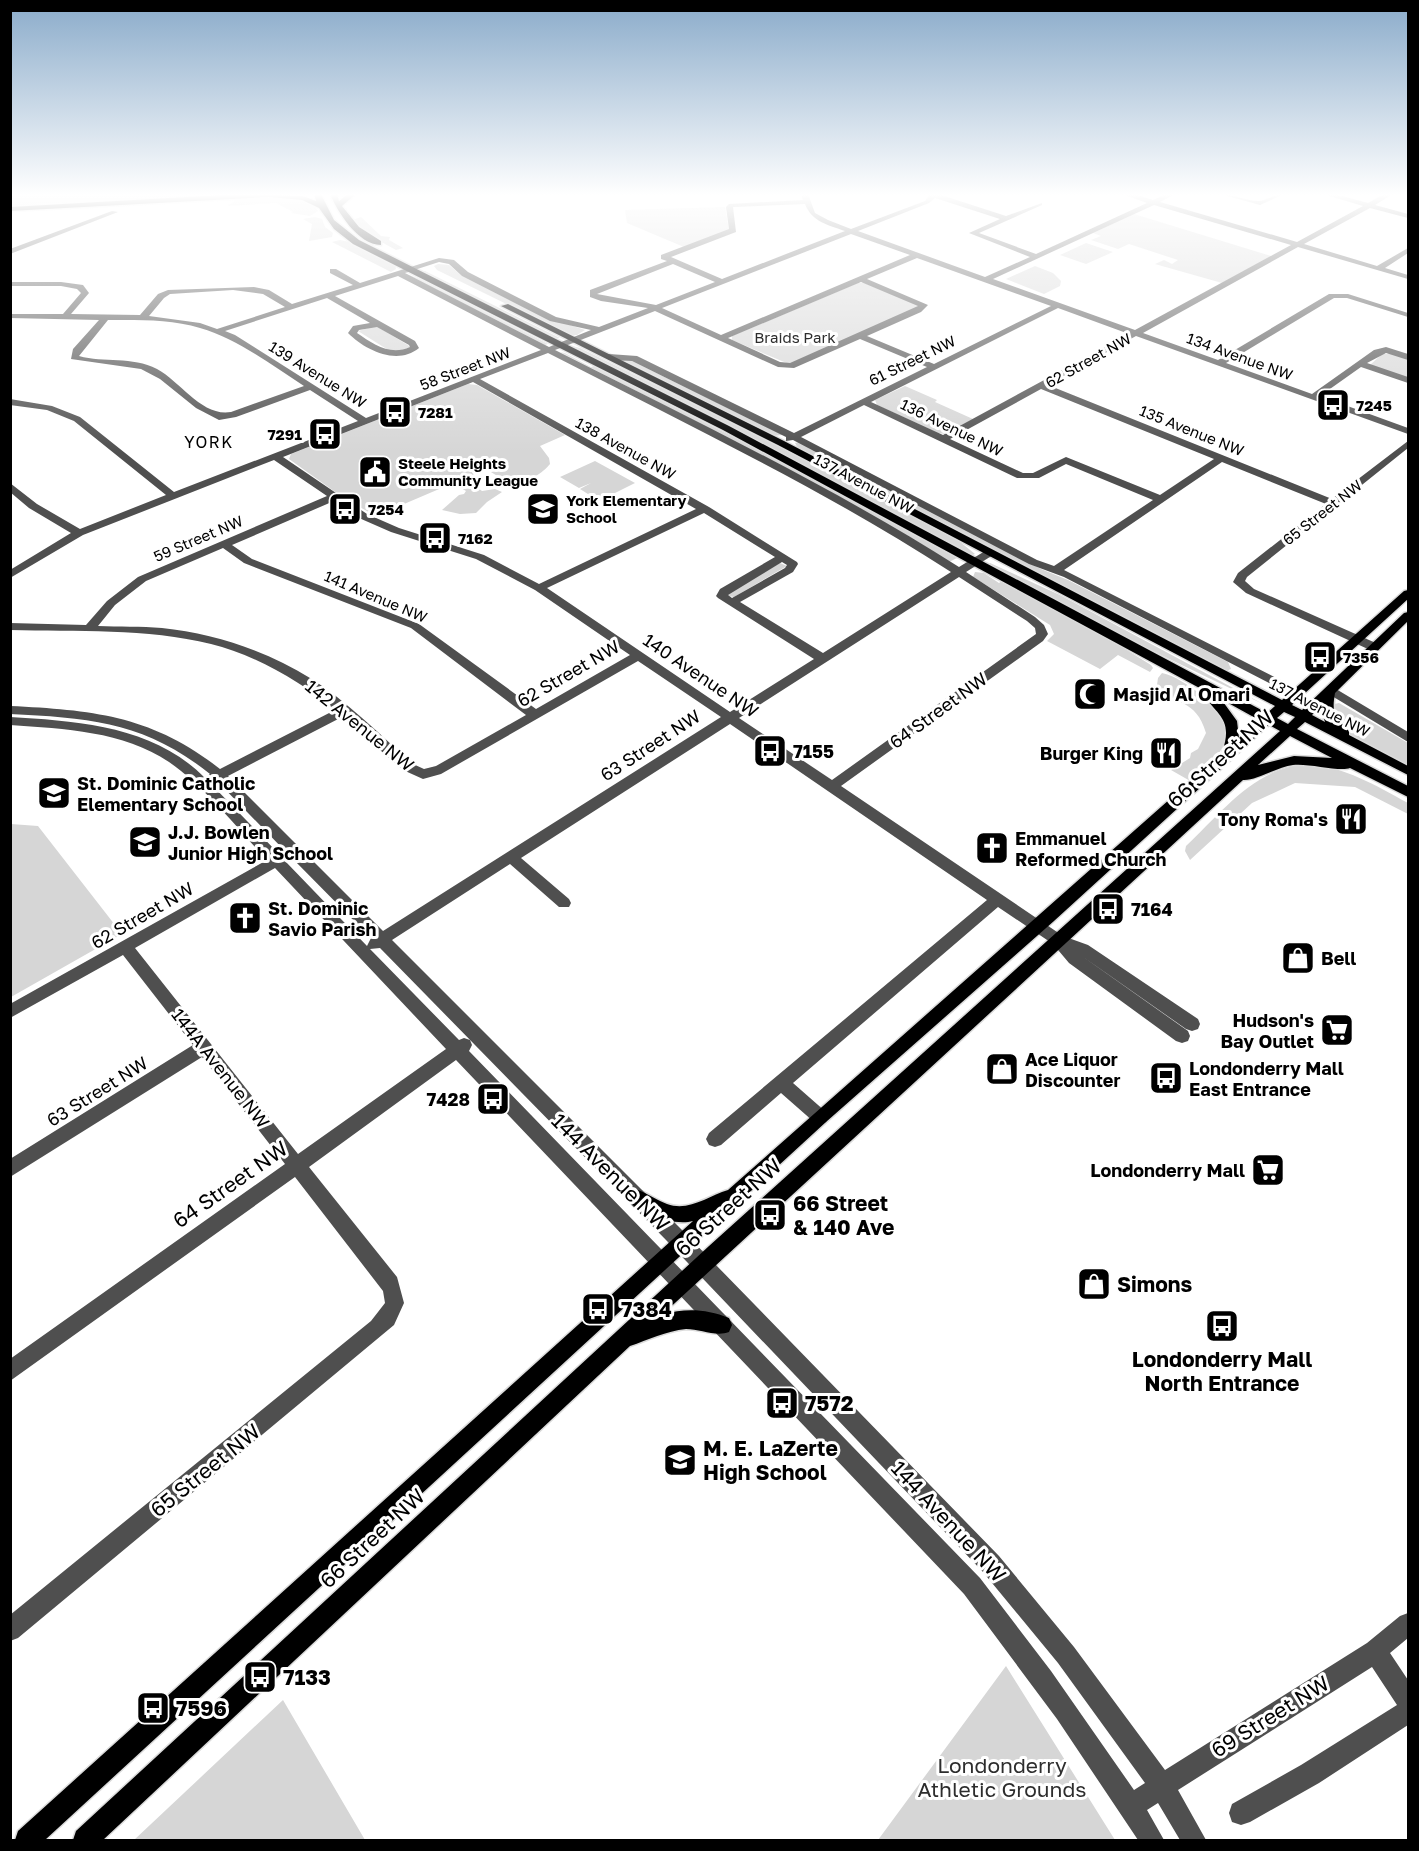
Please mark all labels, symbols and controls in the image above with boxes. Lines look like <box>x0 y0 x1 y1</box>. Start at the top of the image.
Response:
park label: Braids Park <box>754 328 836 346</box>
street label: 134 Avenue NW <box>1185 328 1295 384</box>
street label: 62 Street NW <box>1042 329 1134 391</box>
street label: 61 Street NW <box>866 331 958 389</box>
street label: 139 Avenue NW <box>266 337 370 411</box>
street label: 58 Street NW <box>417 342 513 394</box>
bus stop icon: 7245 <box>1315 387 1351 423</box>
bus stop icon: 7281 <box>377 394 413 430</box>
street label: 136 Avenue NW <box>898 394 1006 460</box>
place label: 7245 <box>1356 396 1392 414</box>
street label: 135 Avenue NW <box>1137 401 1247 459</box>
place label: 7281 <box>418 403 453 421</box>
street label: 138 Avenue NW <box>573 413 679 483</box>
bus stop icon: 7291 <box>307 416 343 452</box>
place label: 7291 <box>267 425 302 443</box>
district label: YORK <box>184 432 234 452</box>
street label: 137 Avenue NW <box>811 449 917 517</box>
public building icon: Steele Heights Community League <box>357 454 393 490</box>
place label: Steele Heights Community League <box>398 454 538 489</box>
street label: 65 Street NW <box>1279 476 1365 548</box>
bus stop icon: 7254 <box>327 491 363 527</box>
school or university icon: York Elementary School <box>525 491 561 527</box>
place label: York Elementary School <box>566 491 687 526</box>
place label: 7254 <box>368 500 404 518</box>
street label: 59 Street NW <box>151 511 245 565</box>
bus stop icon: 7162 <box>417 520 453 556</box>
place label: 7162 <box>458 529 493 547</box>
street label: 141 Avenue NW <box>322 566 430 626</box>
street label: 140 Avenue NW <box>639 628 763 722</box>
street label: 62 Street NW <box>513 635 623 711</box>
bus stop icon: 7356 <box>1302 639 1338 675</box>
place label: 7356 <box>1343 648 1379 666</box>
street label: 64 Street NW <box>885 667 991 753</box>
street label: 142 Avenue NW <box>301 674 419 776</box>
street label: 137 Avenue NW <box>1267 674 1373 740</box>
mosque icon: Masjid Al Omari <box>1072 676 1108 712</box>
place label: Masjid Al Omari <box>1113 683 1250 705</box>
street label: 66 Street NW <box>1161 703 1279 813</box>
street label: 63 Street NW <box>596 705 704 785</box>
bus stop icon: 7155 <box>752 733 788 769</box>
restaurant icon: Burger King <box>1148 735 1184 771</box>
place label: 7155 <box>793 740 834 762</box>
place label: Burger King <box>1040 742 1143 764</box>
place label: St. Dominic Catholic Elementary School <box>77 772 255 815</box>
school or university icon: St. Dominic Catholic Elementary School <box>36 775 72 811</box>
restaurant icon: Tony Roma's <box>1333 801 1369 837</box>
place label: Tony Roma's <box>1218 808 1328 830</box>
place label: J.J. Bowlen Junior High School <box>168 821 333 864</box>
school or university icon: J.J. Bowlen Junior High School <box>127 824 163 860</box>
place label: Emmanuel Reformed Church <box>1015 827 1166 870</box>
church icon: Emmanuel Reformed Church <box>974 830 1010 866</box>
street label: 62 Street NW <box>87 877 197 953</box>
bus stop icon: 7164 <box>1090 891 1126 927</box>
place label: St. Dominic Savio Parish <box>268 897 377 940</box>
place label: 7164 <box>1131 898 1173 920</box>
church icon: St. Dominic Savio Parish <box>227 900 263 936</box>
shop icon: Bell <box>1280 940 1316 976</box>
place label: Bell <box>1321 947 1356 969</box>
street label: 144A Avenue NW <box>167 1004 275 1132</box>
place label: Hudson's Bay Outlet <box>1220 1009 1314 1052</box>
supermarket icon: Hudson's Bay Outlet <box>1319 1012 1355 1048</box>
place label: Ace Liquor Discounter <box>1025 1048 1120 1091</box>
street label: 63 Street NW <box>43 1051 151 1131</box>
shop icon: Ace Liquor Discounter <box>984 1051 1020 1087</box>
place label: Londonderry Mall East Entrance <box>1189 1057 1344 1100</box>
bus stop icon: Londonderry Mall East Entrance <box>1148 1060 1184 1096</box>
bus stop icon: 7428 <box>475 1081 511 1117</box>
place label: 7428 <box>426 1088 470 1110</box>
street label: 144 Avenue NW <box>546 1107 676 1237</box>
street label: 64 Street NW <box>168 1135 292 1233</box>
street label: 66 Street NW <box>669 1152 787 1262</box>
supermarket icon: Londonderry Mall <box>1250 1152 1286 1188</box>
place label: Londonderry Mall <box>1090 1159 1245 1181</box>
place label: 66 Street & 140 Ave <box>793 1190 894 1240</box>
bus stop icon: 66 Street & 140 Ave <box>752 1197 788 1233</box>
shop icon: Simons <box>1076 1266 1112 1302</box>
place label: Simons <box>1117 1271 1193 1297</box>
bus stop icon: 7384 <box>580 1291 616 1327</box>
place label: 7384 <box>621 1296 672 1322</box>
bus stop icon: Londonderry Mall North Entrance <box>1204 1308 1240 1344</box>
place label: Londonderry Mall North Entrance <box>1132 1346 1312 1396</box>
bus stop icon: 7572 <box>764 1385 800 1421</box>
place label: 7572 <box>805 1390 854 1416</box>
street label: 65 Street NW <box>145 1418 265 1522</box>
place label: M. E. LaZerte High School <box>703 1435 838 1485</box>
school or university icon: M. E. LaZerte High School <box>662 1442 698 1478</box>
street label: 144 Avenue NW <box>886 1455 1012 1587</box>
street label: 66 Street NW <box>314 1483 430 1593</box>
bus stop icon: 7133 <box>242 1659 278 1695</box>
place label: 7133 <box>283 1664 331 1690</box>
street label: 69 Street NW <box>1206 1669 1334 1763</box>
bus stop icon: 7596 <box>135 1690 171 1726</box>
place label: 7596 <box>176 1695 227 1721</box>
park label: Londonderry Athletic Grounds <box>917 1752 1087 1802</box>

